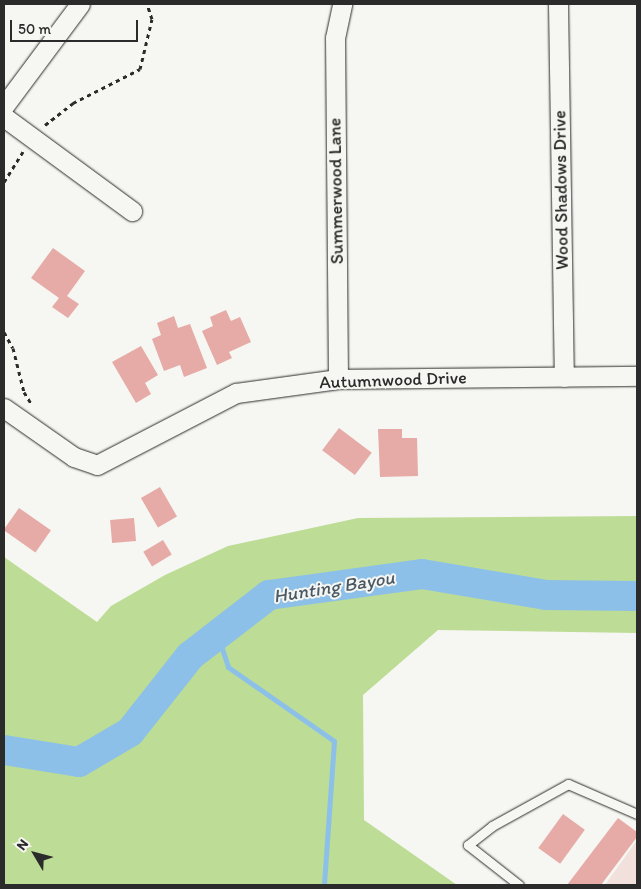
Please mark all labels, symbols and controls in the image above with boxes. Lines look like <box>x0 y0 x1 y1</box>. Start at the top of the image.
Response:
scale bar <box>12 10 140 42</box>
text: 50 m <box>18 20 51 38</box>
street label: Wood Shadows Drive <box>549 110 573 270</box>
street label: Summerwood Lane <box>324 117 348 265</box>
street label: Autumnwood Drive <box>319 367 467 393</box>
water label: Hunting Bayou <box>272 566 396 608</box>
north arrow <box>10 829 60 879</box>
text: N <box>13 836 32 854</box>

